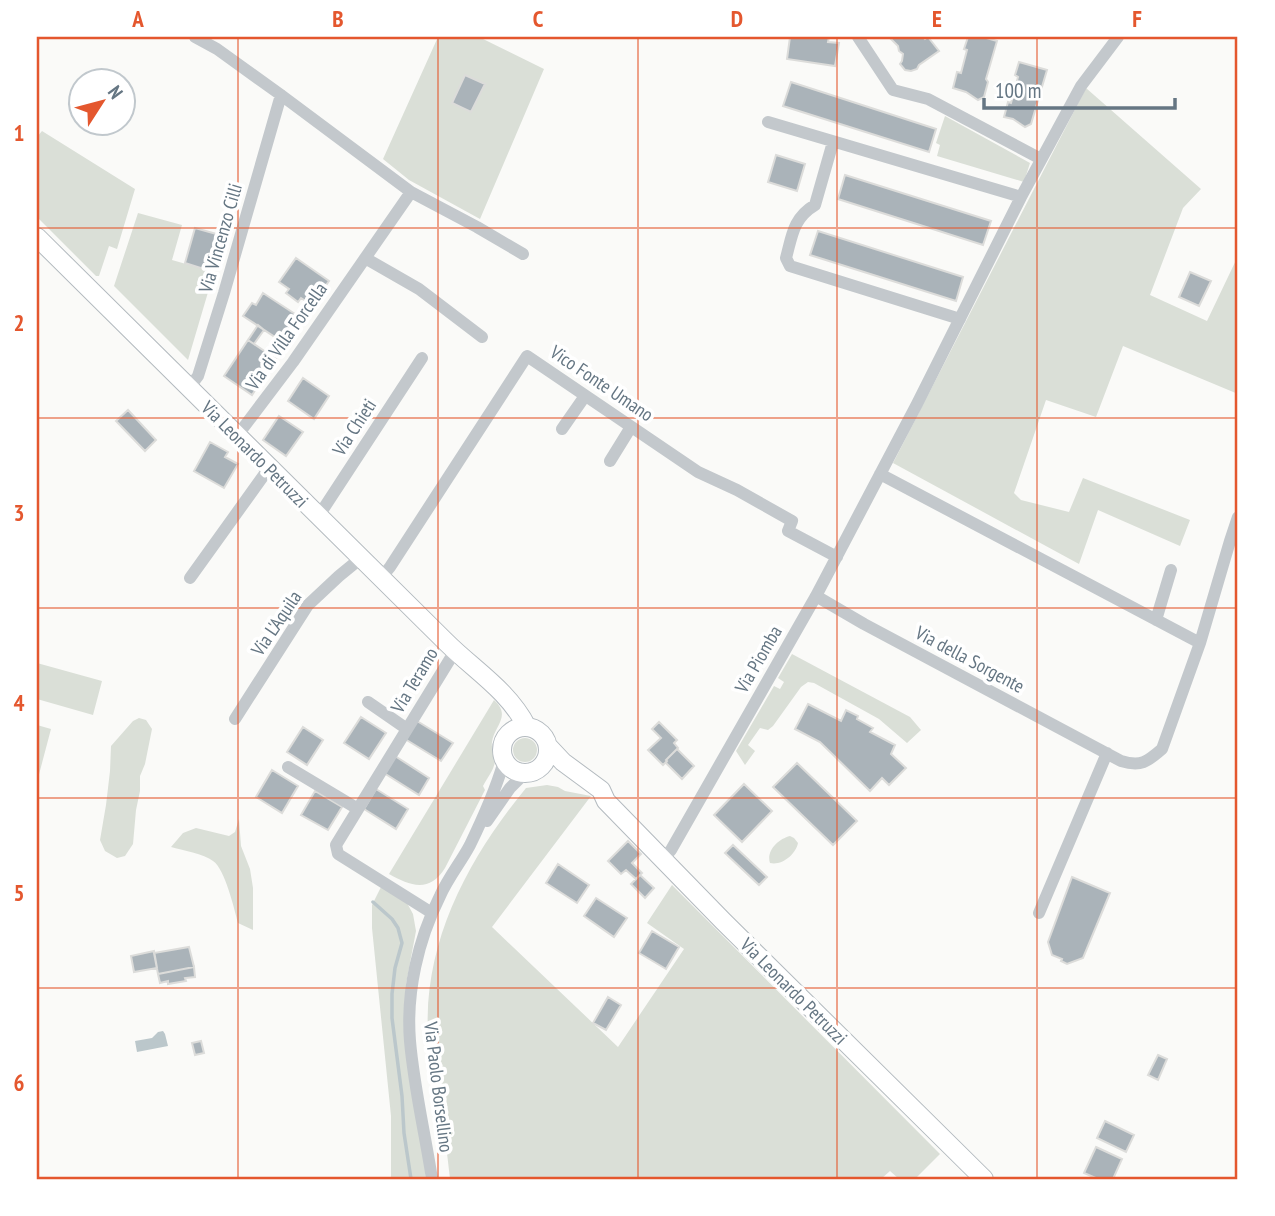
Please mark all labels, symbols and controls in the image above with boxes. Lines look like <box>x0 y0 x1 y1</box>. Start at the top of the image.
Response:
text: A <box>131 4 144 33</box>
text: B <box>332 4 344 33</box>
text: C <box>533 4 544 33</box>
text: D <box>731 4 743 33</box>
text: E <box>932 4 942 33</box>
text: F <box>1132 4 1142 33</box>
north arrow <box>66 66 136 136</box>
scale bar <box>984 66 1175 110</box>
text: 100 m <box>995 77 1041 104</box>
text: N <box>103 81 128 103</box>
text: 1 <box>14 118 25 147</box>
street label: Via Vincenzo Cilli <box>193 181 247 296</box>
street label: Via di Villa Forcella <box>239 278 332 395</box>
text: 2 <box>14 308 25 337</box>
street label: Vico Fonte Umano <box>545 339 658 426</box>
street label: Via Chieti <box>326 394 381 461</box>
street label: Via Leonardo Petruzzi <box>196 395 314 513</box>
text: 3 <box>14 498 25 527</box>
street label: Via L'Aquila <box>245 586 306 661</box>
street label: Via della Sorgente <box>911 620 1029 698</box>
street label: Via Piomba <box>729 621 787 698</box>
street label: Via Teramo <box>385 643 443 718</box>
text: 4 <box>14 688 25 717</box>
text: 5 <box>14 878 25 907</box>
street label: Via Leonardo Petruzzi <box>735 932 853 1050</box>
street label: Via Paolo Borsellino <box>419 1019 459 1154</box>
text: 6 <box>14 1068 25 1097</box>

